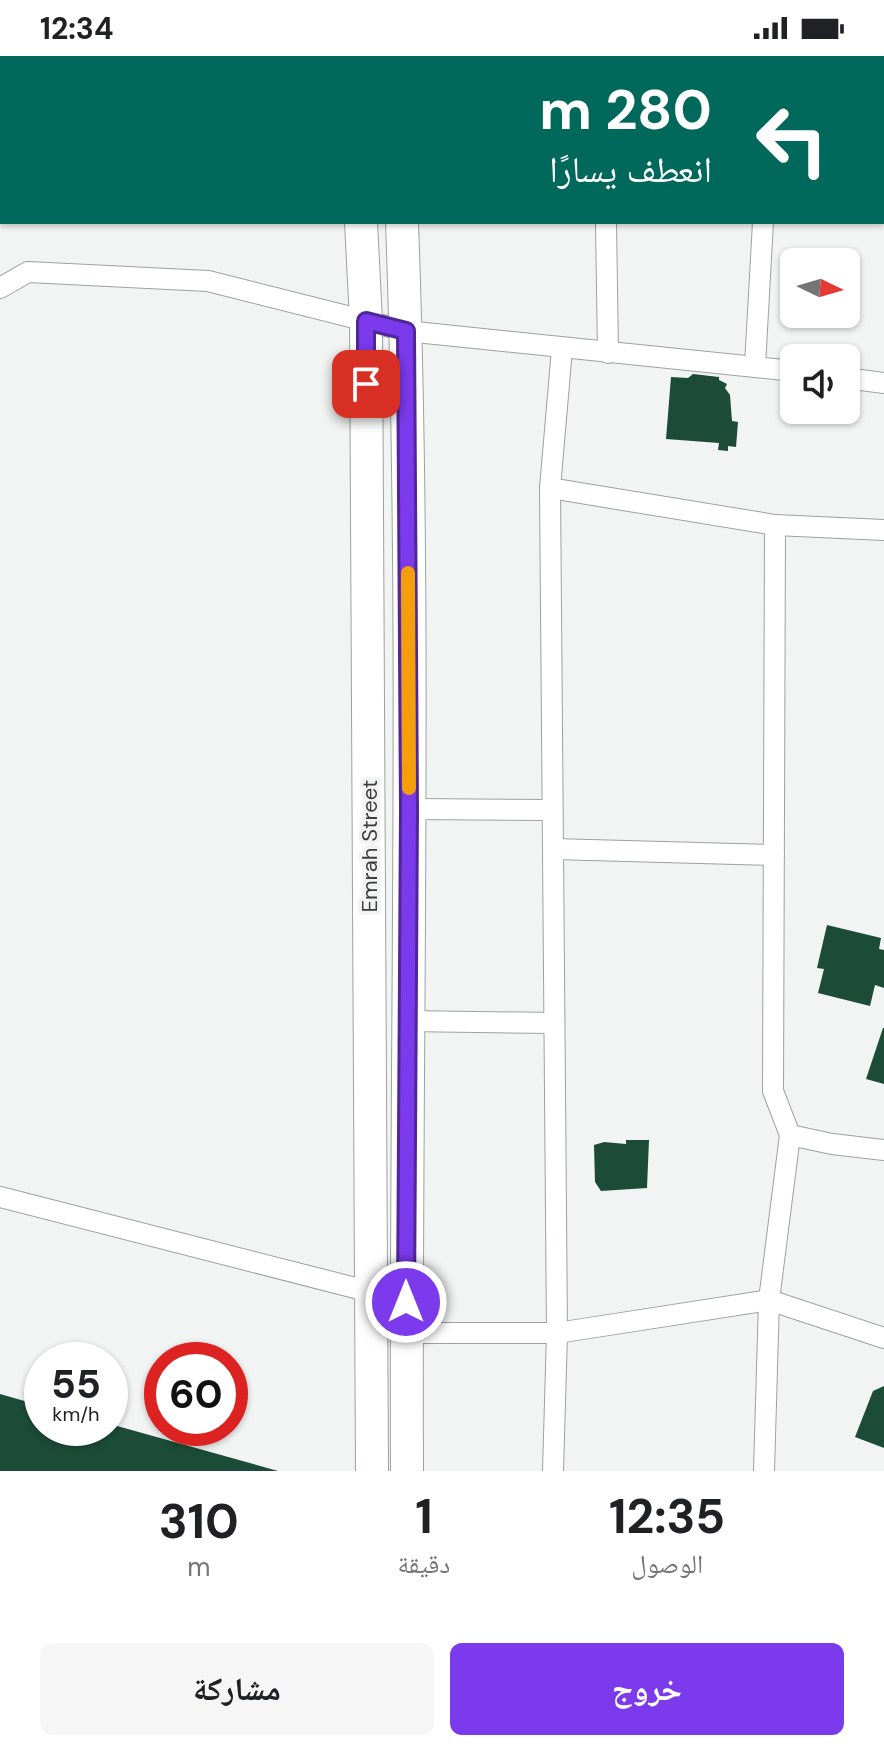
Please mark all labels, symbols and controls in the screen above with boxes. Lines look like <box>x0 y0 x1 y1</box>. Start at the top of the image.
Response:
text: 12:34 <box>40 9 113 48</box>
text: 280 m <box>539 73 712 146</box>
icon: left <box>740 88 844 192</box>
text: انعطف يسارًا <box>549 146 712 193</box>
north arrow <box>780 248 860 328</box>
map controls <box>780 248 860 424</box>
button: sound <box>780 344 860 424</box>
pin <box>332 350 400 418</box>
icon: arrive <box>344 362 388 406</box>
street label: Emrah Street <box>355 780 384 913</box>
position arrow <box>364 1260 448 1344</box>
speed limit sign: 60 <box>144 1342 248 1446</box>
text: 55 <box>51 1358 101 1410</box>
text: km/h <box>52 1401 100 1427</box>
text: 1 <box>415 1485 433 1548</box>
text: 12:35 <box>609 1485 725 1548</box>
text: 310 <box>159 1490 239 1553</box>
text: دقيقة <box>397 1547 450 1581</box>
text: الوصول <box>631 1547 703 1581</box>
text: m <box>187 1550 210 1584</box>
button: مشاركة <box>40 1643 434 1735</box>
button: خروج <box>450 1643 844 1735</box>

